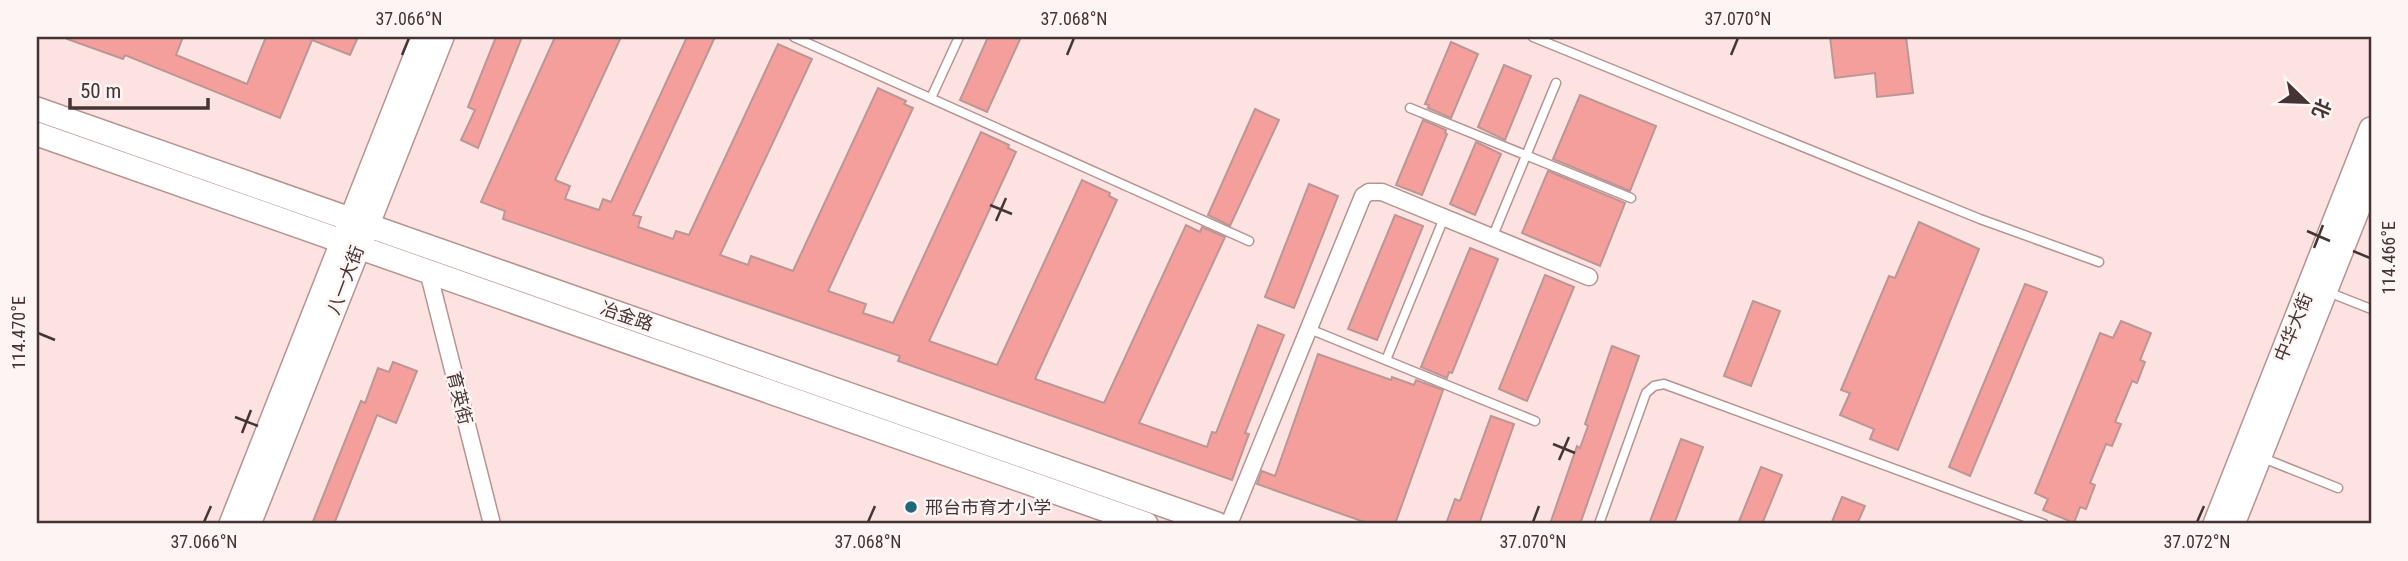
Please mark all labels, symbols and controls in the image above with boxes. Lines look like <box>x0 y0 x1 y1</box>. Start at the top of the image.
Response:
text: 37.066°N <box>375 8 443 29</box>
text: 37.068°N <box>1040 8 1108 29</box>
text: 37.070°N <box>1704 8 1772 29</box>
scale bar <box>70 66 208 110</box>
north arrow <box>2272 66 2342 136</box>
text: 50 m <box>80 79 121 103</box>
text: 北 <box>2307 95 2335 122</box>
text: 114.466°E <box>2378 221 2399 295</box>
street label: 八一大街 <box>322 243 368 317</box>
street label: 中华大街 <box>2270 290 2316 364</box>
text: 114.470°E <box>8 296 29 370</box>
street label: 冶金路 <box>598 297 656 335</box>
street label: 育英街 <box>443 369 477 427</box>
place label: 邢台市育才小学 <box>925 497 1051 518</box>
marker: 邢台市育才小学 <box>903 499 919 515</box>
text: 37.066°N <box>170 531 238 552</box>
text: 37.068°N <box>834 531 902 552</box>
text: 37.070°N <box>1499 531 1567 552</box>
text: 37.072°N <box>2163 531 2231 552</box>

